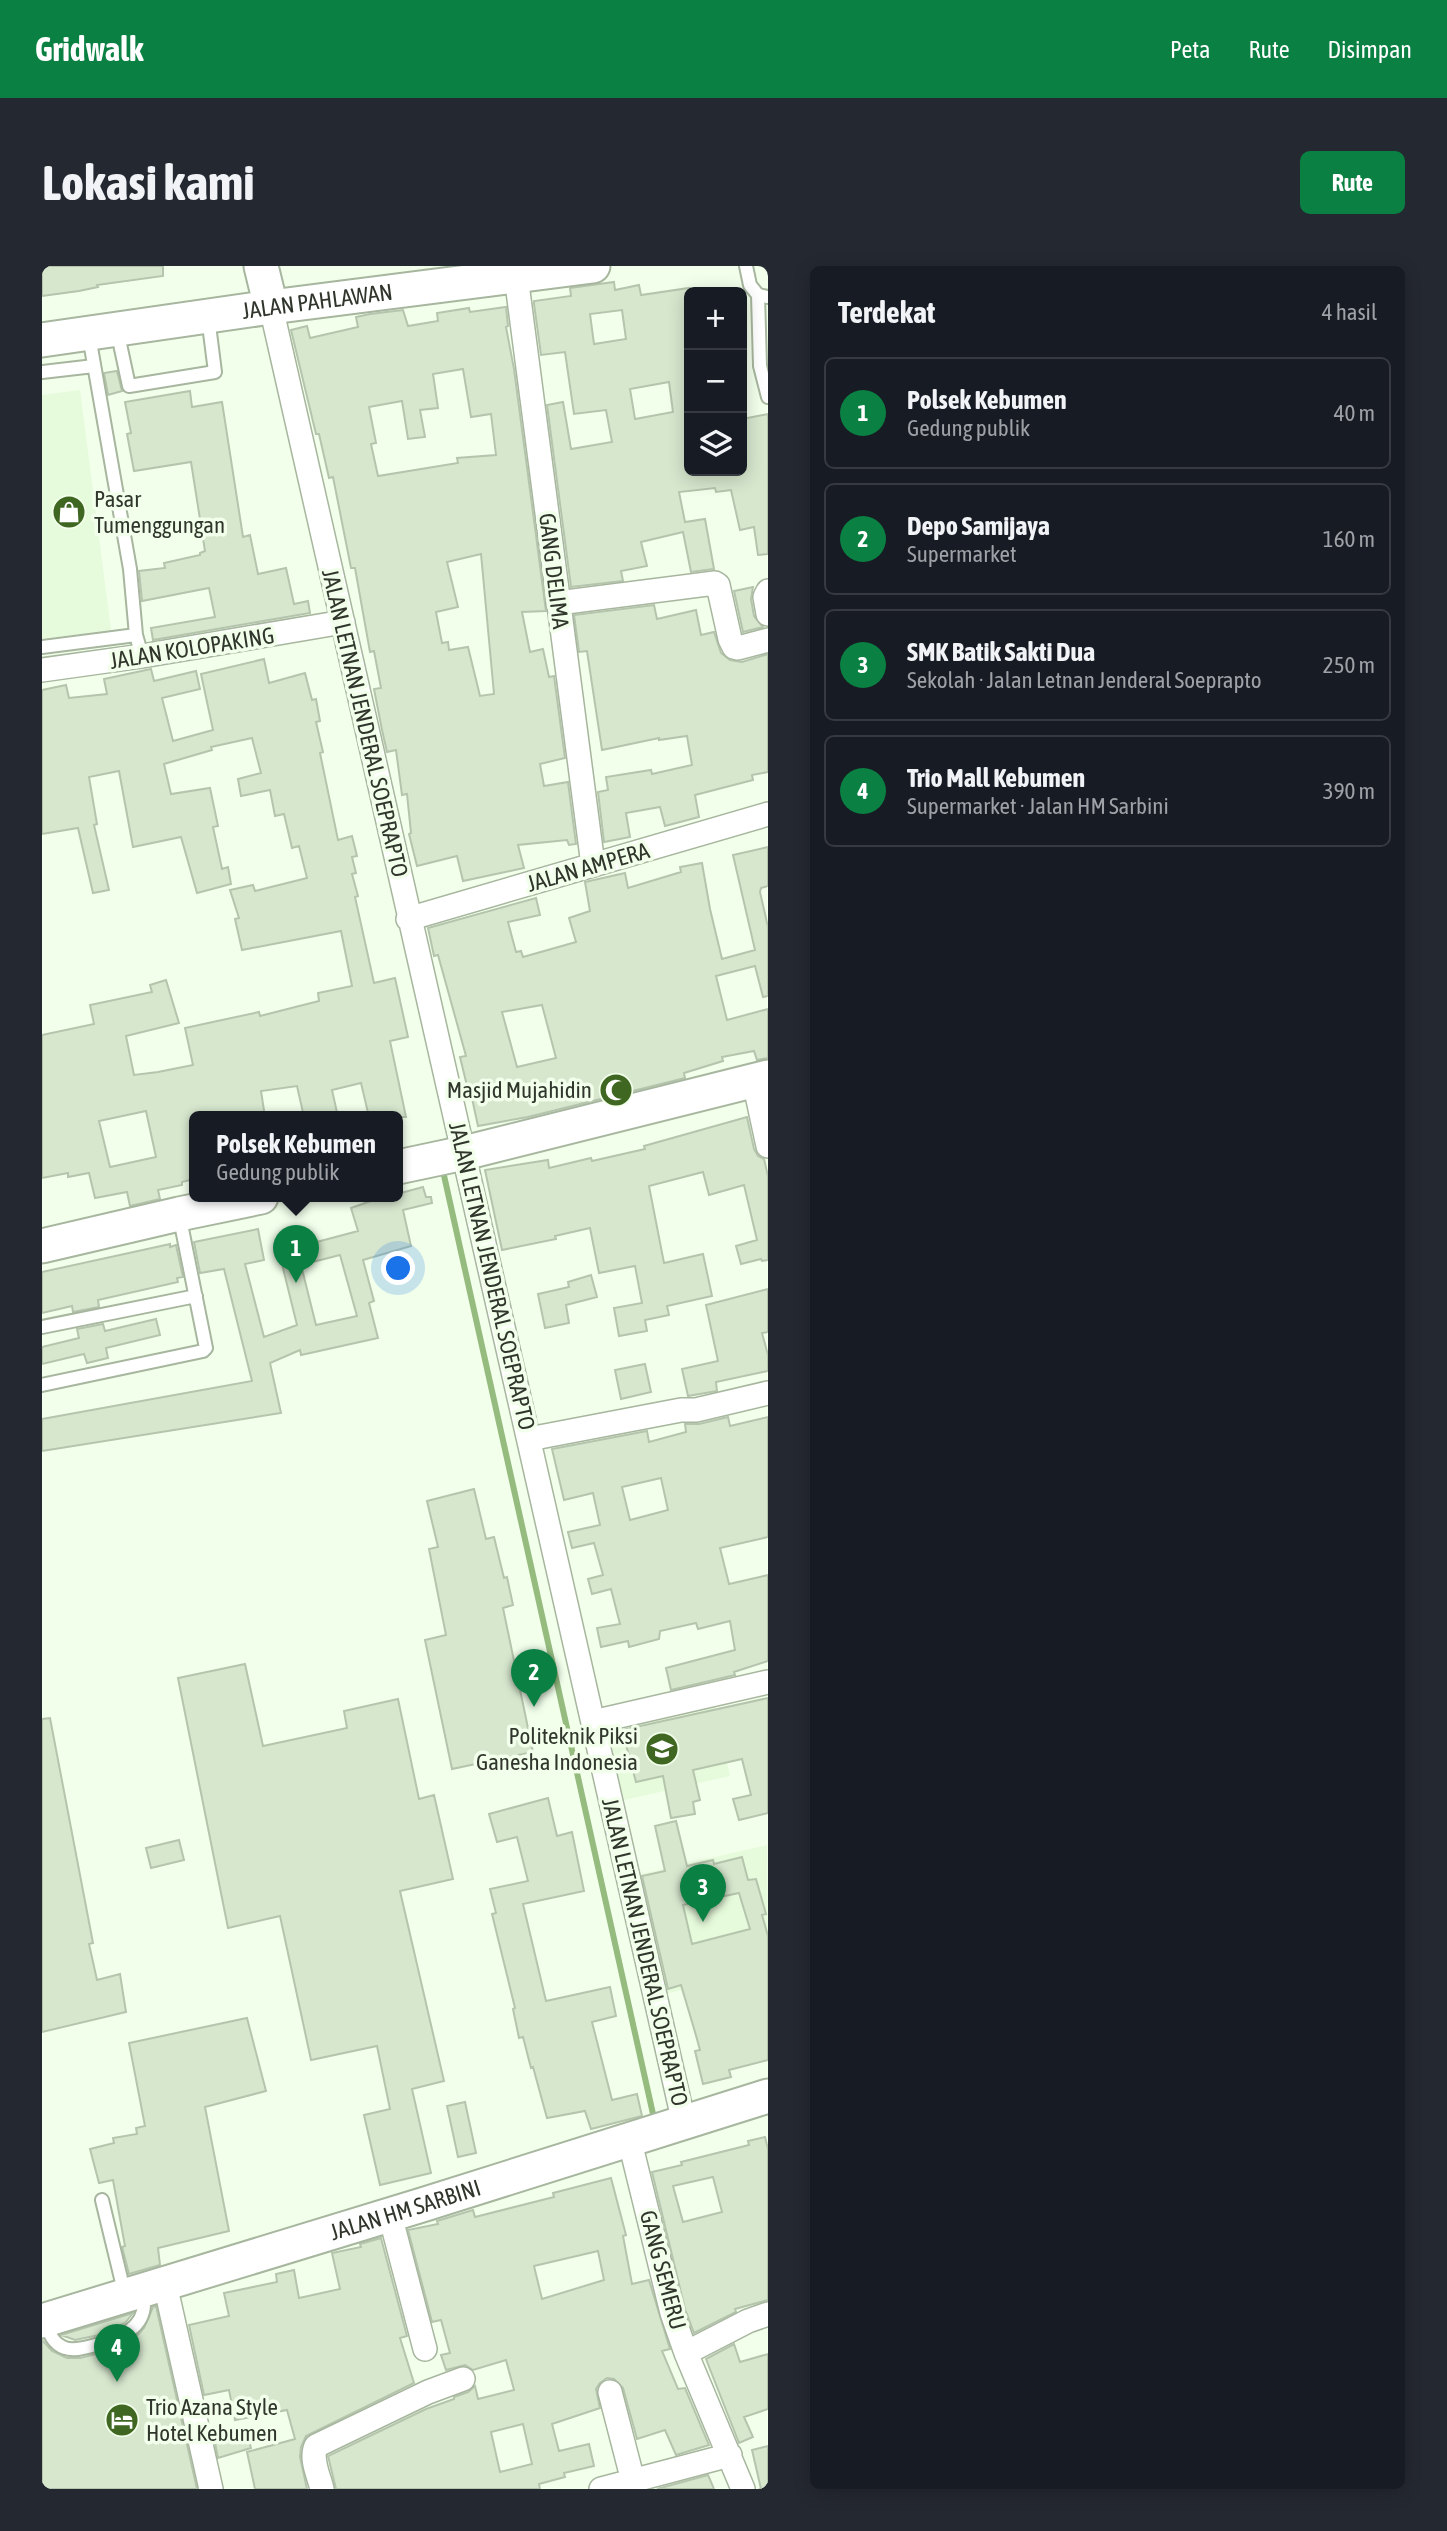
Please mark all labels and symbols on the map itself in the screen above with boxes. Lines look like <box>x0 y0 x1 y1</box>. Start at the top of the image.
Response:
street label: JALAN PAHLAWAN <box>240 279 394 324</box>
place label: Pasar Tumenggungan <box>94 486 225 538</box>
shop icon: Pasar Tumenggungan <box>50 493 88 531</box>
street label: GANG DELIMA <box>534 512 574 631</box>
street label: JALAN LETNAN JENDERAL SOEPRAPTO <box>317 566 413 880</box>
street label: JALAN KOLOPAKING <box>108 622 276 674</box>
street label: JALAN AMPERA <box>524 837 653 897</box>
mosque icon: Masjid Mujahidin <box>597 1071 635 1109</box>
place label: Masjid Mujahidin <box>447 1077 592 1103</box>
street label: JALAN LETNAN JENDERAL SOEPRAPTO <box>444 1119 540 1433</box>
pin: 1 <box>273 1225 319 1283</box>
your location <box>381 1251 415 1285</box>
pin: 2 <box>511 1649 557 1707</box>
place label: Politeknik Piksi Ganesha Indonesia <box>476 1723 638 1775</box>
school or university icon: Politeknik Piksi Ganesha Indonesia <box>643 1730 681 1768</box>
street label: JALAN LETNAN JENDERAL SOEPRAPTO <box>597 1795 693 2109</box>
pin: 3 <box>680 1864 726 1922</box>
street label: JALAN HM SARBINI <box>327 2174 484 2245</box>
street label: GANG SEMERU <box>635 2208 691 2332</box>
pin: 4 <box>94 2324 140 2382</box>
place label: Trio Azana Style Hotel Kebumen <box>146 2394 278 2446</box>
hotel icon: Trio Azana Style Hotel Kebumen <box>103 2401 141 2439</box>

